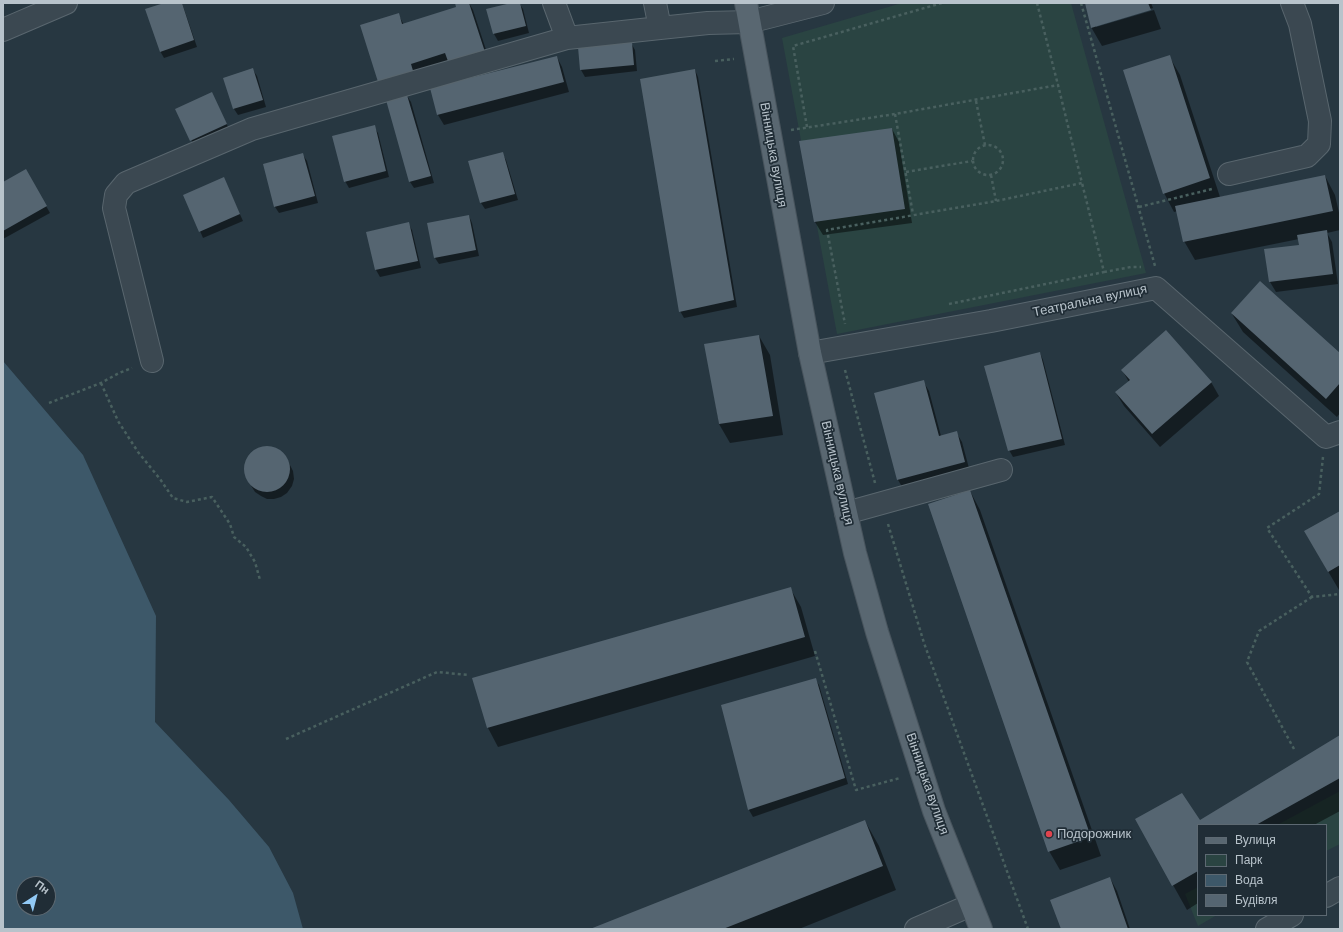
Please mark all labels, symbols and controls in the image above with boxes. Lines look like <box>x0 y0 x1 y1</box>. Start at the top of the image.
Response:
street label: Вінницька вулиця <box>756 101 790 209</box>
street label: Театральна вулиця <box>1031 281 1149 321</box>
street label: Вінницька вулиця <box>817 419 857 527</box>
street label: Вінницька вулиця <box>902 731 952 837</box>
legend <box>1197 824 1327 916</box>
place label: Подорожник <box>1057 826 1131 842</box>
marker: Подорожник <box>1044 829 1054 839</box>
text: Вулиця <box>1235 833 1276 847</box>
text: Парк <box>1235 853 1262 867</box>
text: Вода <box>1235 873 1263 887</box>
north arrow <box>16 876 56 916</box>
text: Пн <box>33 878 52 896</box>
text: Будівля <box>1235 893 1277 907</box>

